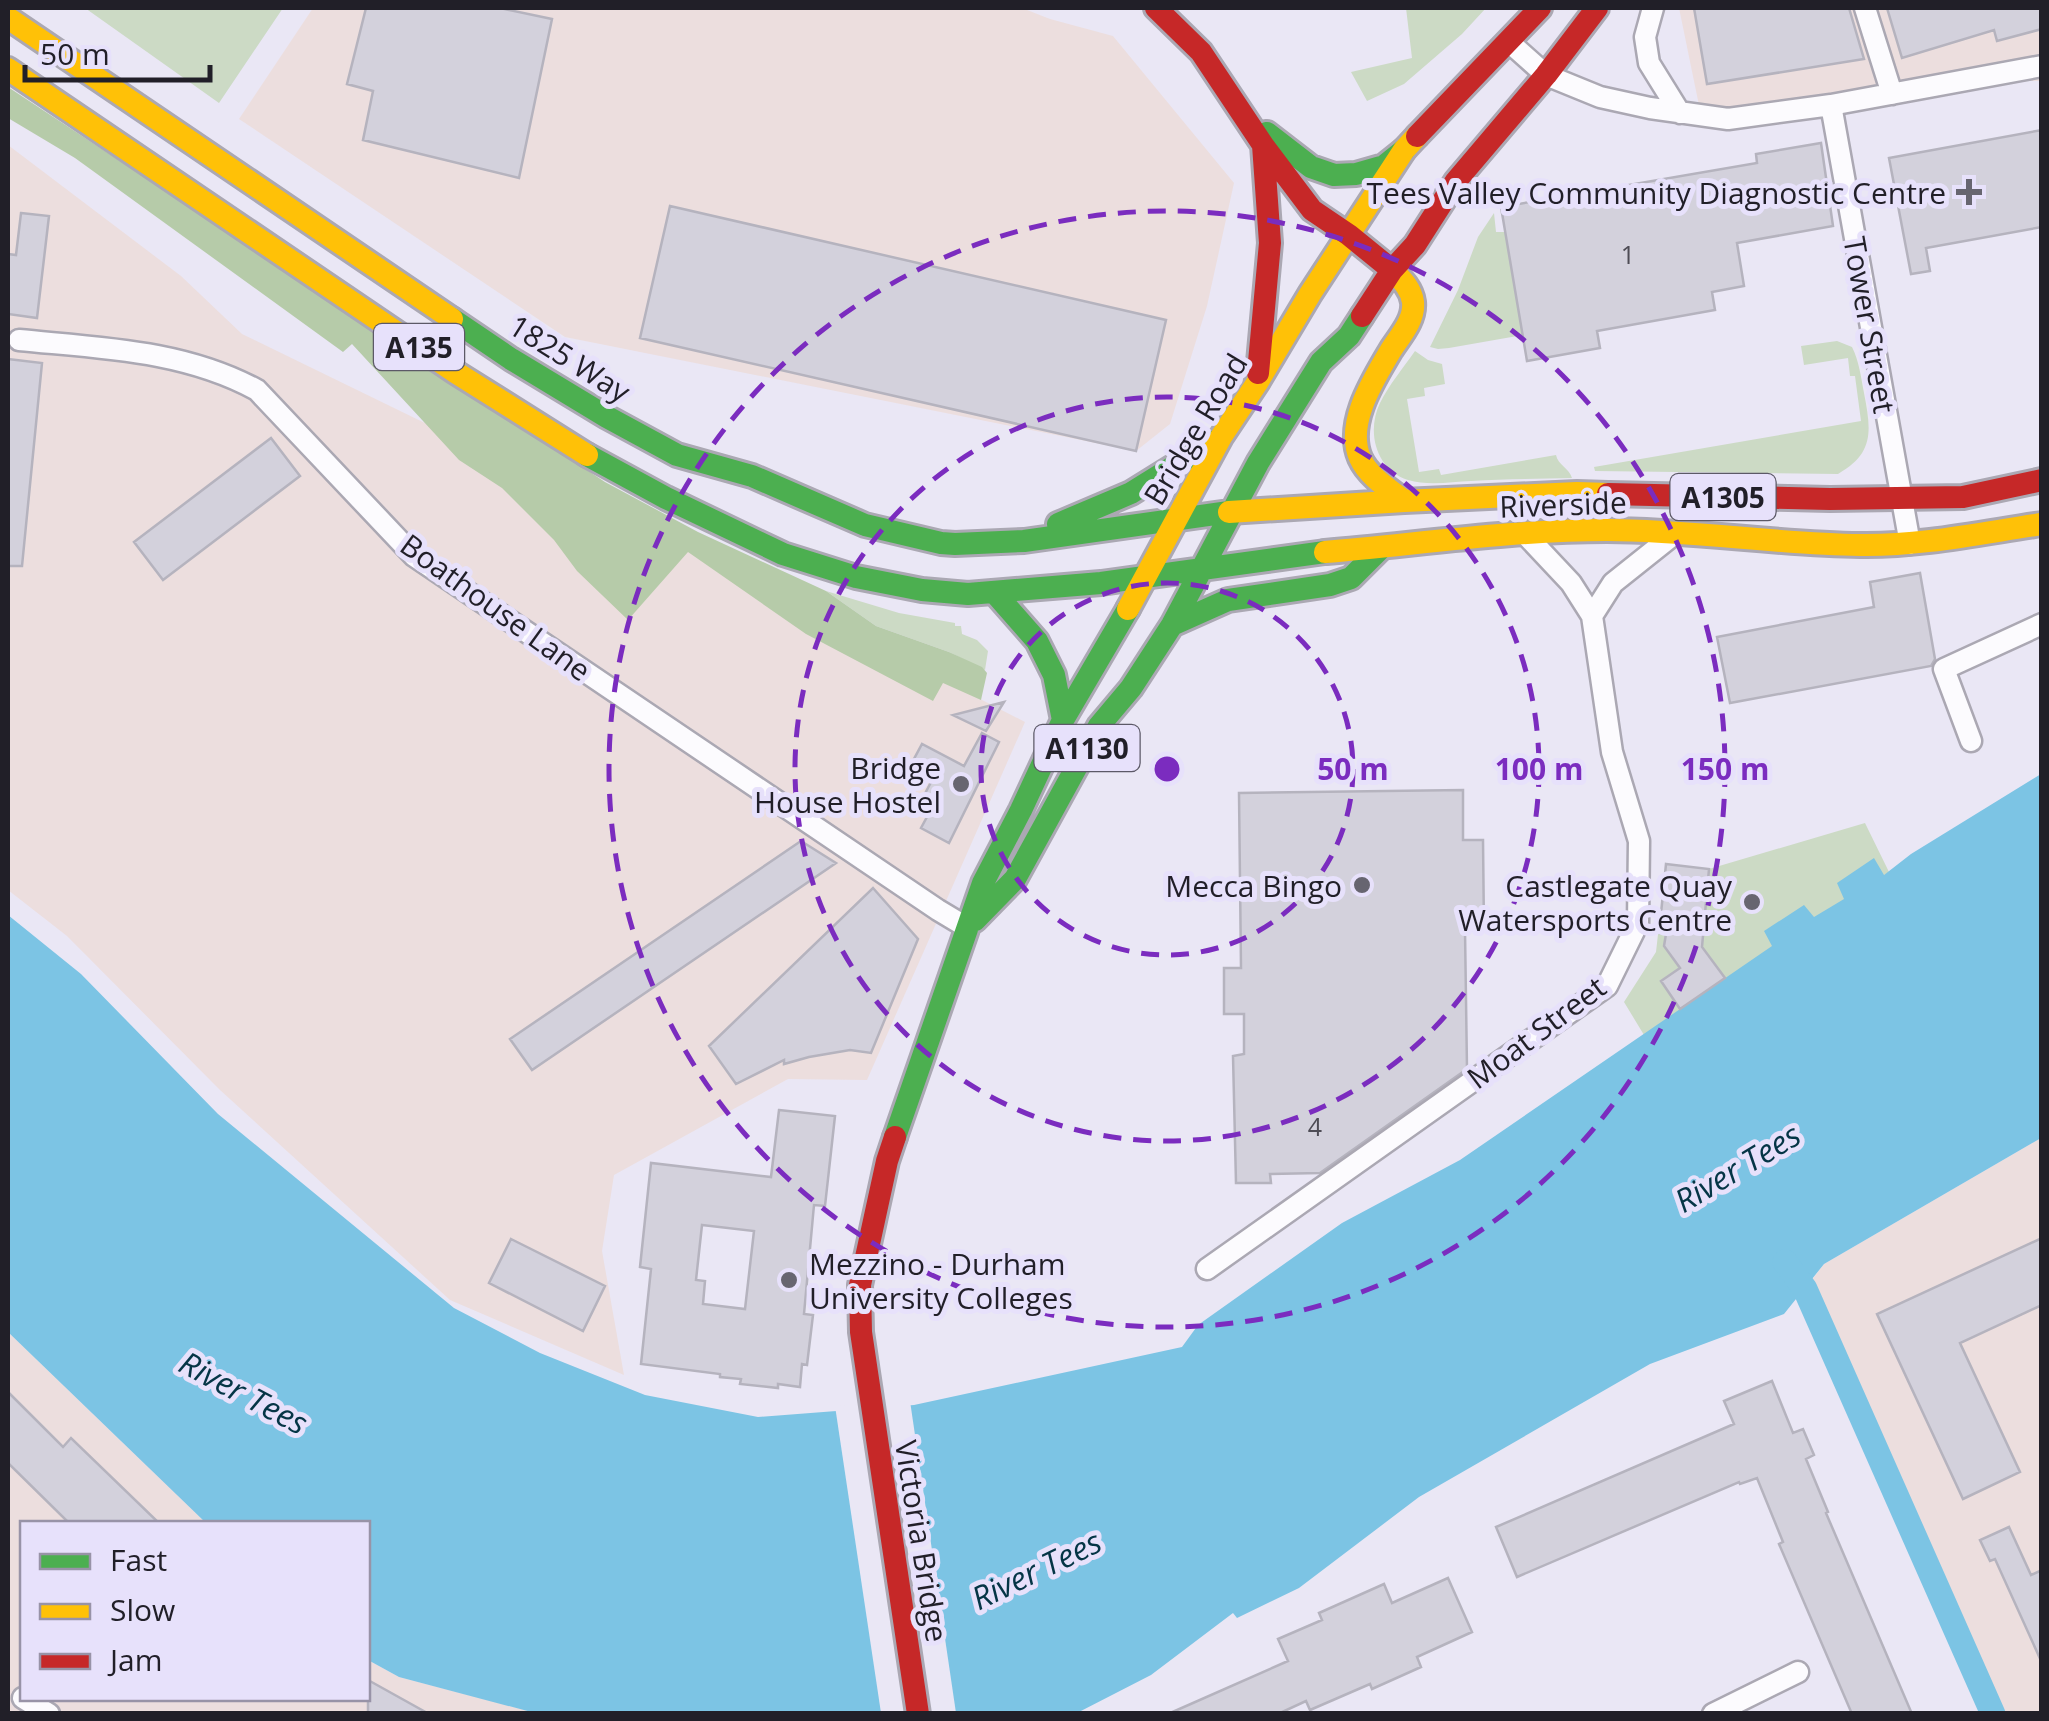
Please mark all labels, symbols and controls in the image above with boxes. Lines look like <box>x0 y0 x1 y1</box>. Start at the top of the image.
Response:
scale bar <box>25 20 210 82</box>
text: 50 m <box>40 33 110 74</box>
place label: Tees Valley Community Diagnostic Centre <box>1367 172 1946 213</box>
marker: Tees Valley Community Diagnostic Centre <box>1956 179 1982 205</box>
street label: Tower Street <box>1834 234 1906 416</box>
house number: 1 <box>1621 237 1635 271</box>
street label: 1825 Way <box>502 305 639 412</box>
road number: A135 <box>374 324 464 370</box>
street label: Bridge Road <box>1134 346 1256 512</box>
road number: A1305 <box>1670 474 1776 520</box>
street label: Riverside <box>1499 481 1627 527</box>
street label: Boathouse Lane <box>392 524 600 690</box>
road number: A1130 <box>1034 725 1140 771</box>
place label: Bridge House Hostel <box>754 747 941 822</box>
text: 50 m <box>1317 748 1389 789</box>
text: 100 m <box>1495 748 1583 789</box>
text: 150 m <box>1681 748 1769 789</box>
centre of rings <box>1149 751 1185 787</box>
marker: Bridge House Hostel <box>950 773 972 795</box>
place label: Mecca Bingo <box>1165 865 1342 906</box>
place label: Castlegate Quay Watersports Centre <box>1458 865 1733 940</box>
marker: Mecca Bingo <box>1351 874 1373 896</box>
marker: Castlegate Quay Watersports Centre <box>1741 891 1763 913</box>
street label: Moat Street <box>1458 966 1614 1098</box>
house number: 4 <box>1308 1109 1322 1143</box>
water label: River Tees <box>1666 1113 1808 1221</box>
place label: Mezzino - Durham University Colleges <box>809 1243 1073 1318</box>
marker: Mezzino - Durham University Colleges <box>778 1269 800 1291</box>
water label: River Tees <box>172 1340 316 1444</box>
street label: Victoria Bridge <box>886 1437 958 1645</box>
water label: River Tees <box>964 1519 1108 1619</box>
legend <box>20 1521 370 1701</box>
text: Fast <box>110 1539 167 1580</box>
text: Slow <box>110 1589 175 1630</box>
text: Jam <box>107 1639 163 1680</box>

